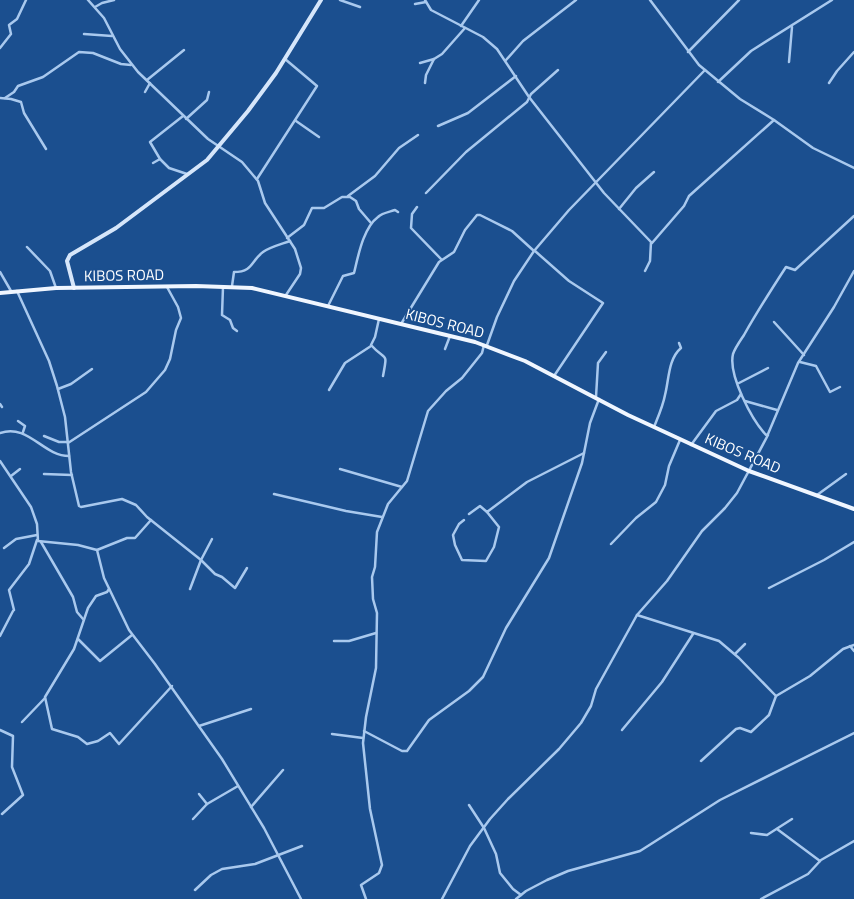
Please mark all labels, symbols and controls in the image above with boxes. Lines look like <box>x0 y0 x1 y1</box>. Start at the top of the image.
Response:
street label: KIBOS ROAD <box>84 263 164 287</box>
street label: KIBOS ROAD <box>403 302 487 344</box>
street label: KIBOS ROAD <box>702 427 784 479</box>

